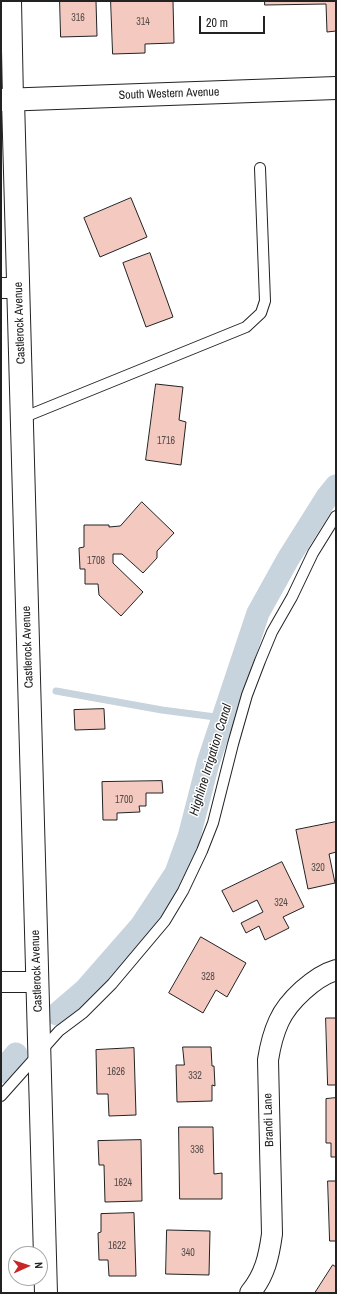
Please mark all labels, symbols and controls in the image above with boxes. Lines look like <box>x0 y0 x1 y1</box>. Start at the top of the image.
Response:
scale bar <box>201 8 267 34</box>
house number: 316 <box>71 12 85 24</box>
text: 20 m <box>206 15 228 31</box>
house number: 314 <box>136 16 150 28</box>
street label: South Western Avenue <box>118 85 220 103</box>
street label: Castlerock Avenue <box>11 282 29 364</box>
house number: 1716 <box>157 435 175 447</box>
house number: 1708 <box>87 555 105 567</box>
street label: Castlerock Avenue <box>19 606 37 688</box>
water label: Highline Irrigation Canal <box>187 702 235 818</box>
house number: 1700 <box>115 794 133 806</box>
house number: 320 <box>311 862 325 874</box>
house number: 324 <box>274 897 288 909</box>
street label: Castlerock Avenue <box>28 930 46 1012</box>
house number: 328 <box>201 971 215 983</box>
house number: 1626 <box>107 1066 125 1078</box>
house number: 332 <box>188 1070 202 1082</box>
street label: Brandi Lane <box>261 1093 277 1147</box>
house number: 336 <box>190 1144 204 1156</box>
house number: 1624 <box>114 1177 132 1189</box>
house number: 1622 <box>108 1240 126 1252</box>
north arrow <box>8 1246 48 1286</box>
house number: 340 <box>181 1247 195 1259</box>
text: N <box>32 1262 46 1269</box>

